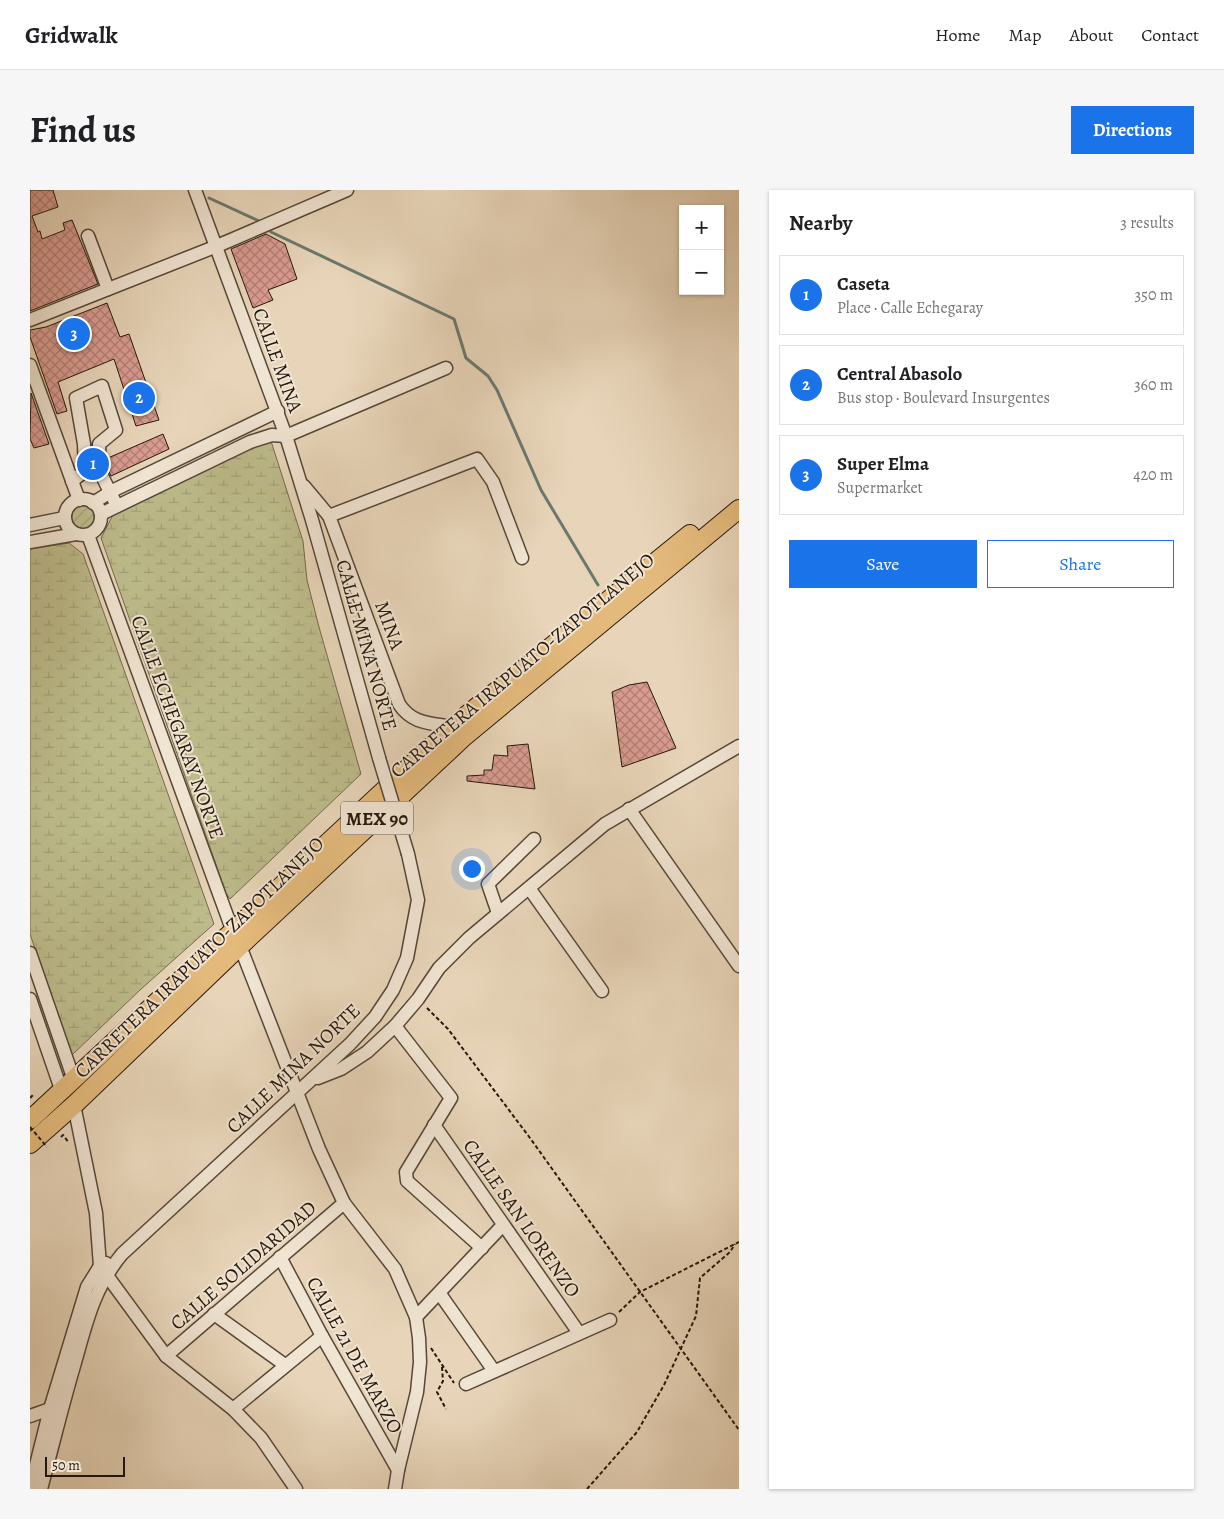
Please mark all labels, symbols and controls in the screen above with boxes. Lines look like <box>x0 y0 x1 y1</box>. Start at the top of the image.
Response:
text: Gridwalk <box>25 19 118 51</box>
text: Home <box>935 23 980 47</box>
text: Map <box>1008 23 1041 47</box>
text: About <box>1069 23 1113 47</box>
text: Contact <box>1141 23 1199 47</box>
text: Find us <box>30 106 136 154</box>
button: Directions <box>1071 106 1194 154</box>
map controls <box>679 205 724 295</box>
button: + <box>679 205 724 250</box>
text: Nearby <box>789 209 852 237</box>
text: 3 results <box>1120 212 1174 234</box>
button: − <box>679 250 724 295</box>
text: Caseta <box>837 271 890 297</box>
text: 1 <box>803 284 809 306</box>
text: 350 m <box>1134 284 1173 306</box>
text: Place · Calle Echegaray <box>837 297 983 319</box>
street label: CALLE MINA <box>246 304 309 417</box>
pin: 3 <box>58 315 90 353</box>
text: Central Abasolo <box>837 361 962 387</box>
text: 2 <box>802 374 810 396</box>
text: 360 m <box>1134 374 1173 396</box>
pin: 2 <box>123 379 155 417</box>
text: Bus stop · Boulevard Insurgentes <box>837 387 1050 409</box>
pin: 1 <box>77 445 109 483</box>
text: Super Elma <box>837 451 929 477</box>
text: 3 <box>803 464 809 486</box>
text: 420 m <box>1133 464 1173 486</box>
text: Supermarket <box>837 477 923 499</box>
button: Save <box>789 540 977 588</box>
button: Share <box>987 540 1174 588</box>
street label: CARRETERA IRAPUATO-ZAPOTLANEJO <box>384 547 660 784</box>
street label: CALLE MINA NORTE <box>329 557 404 734</box>
street label: MINA <box>368 597 411 654</box>
street label: CALLE ECHEGARAY NORTE <box>124 612 231 843</box>
road number: MEX 90 <box>341 802 413 834</box>
street label: CARRETERA IRAPUATO-ZAPOTLANEJO <box>69 830 330 1084</box>
your location <box>459 856 485 882</box>
street label: CALLE MINA NORTE <box>220 997 366 1139</box>
street label: CALLE SAN LORENZO <box>457 1134 587 1303</box>
street label: CALLE SOLIDARIDAD <box>164 1194 322 1336</box>
street label: CALLE 21 DE MARZO <box>300 1272 409 1439</box>
scale bar <box>45 1454 125 1477</box>
text: 50 m <box>52 1456 80 1475</box>

